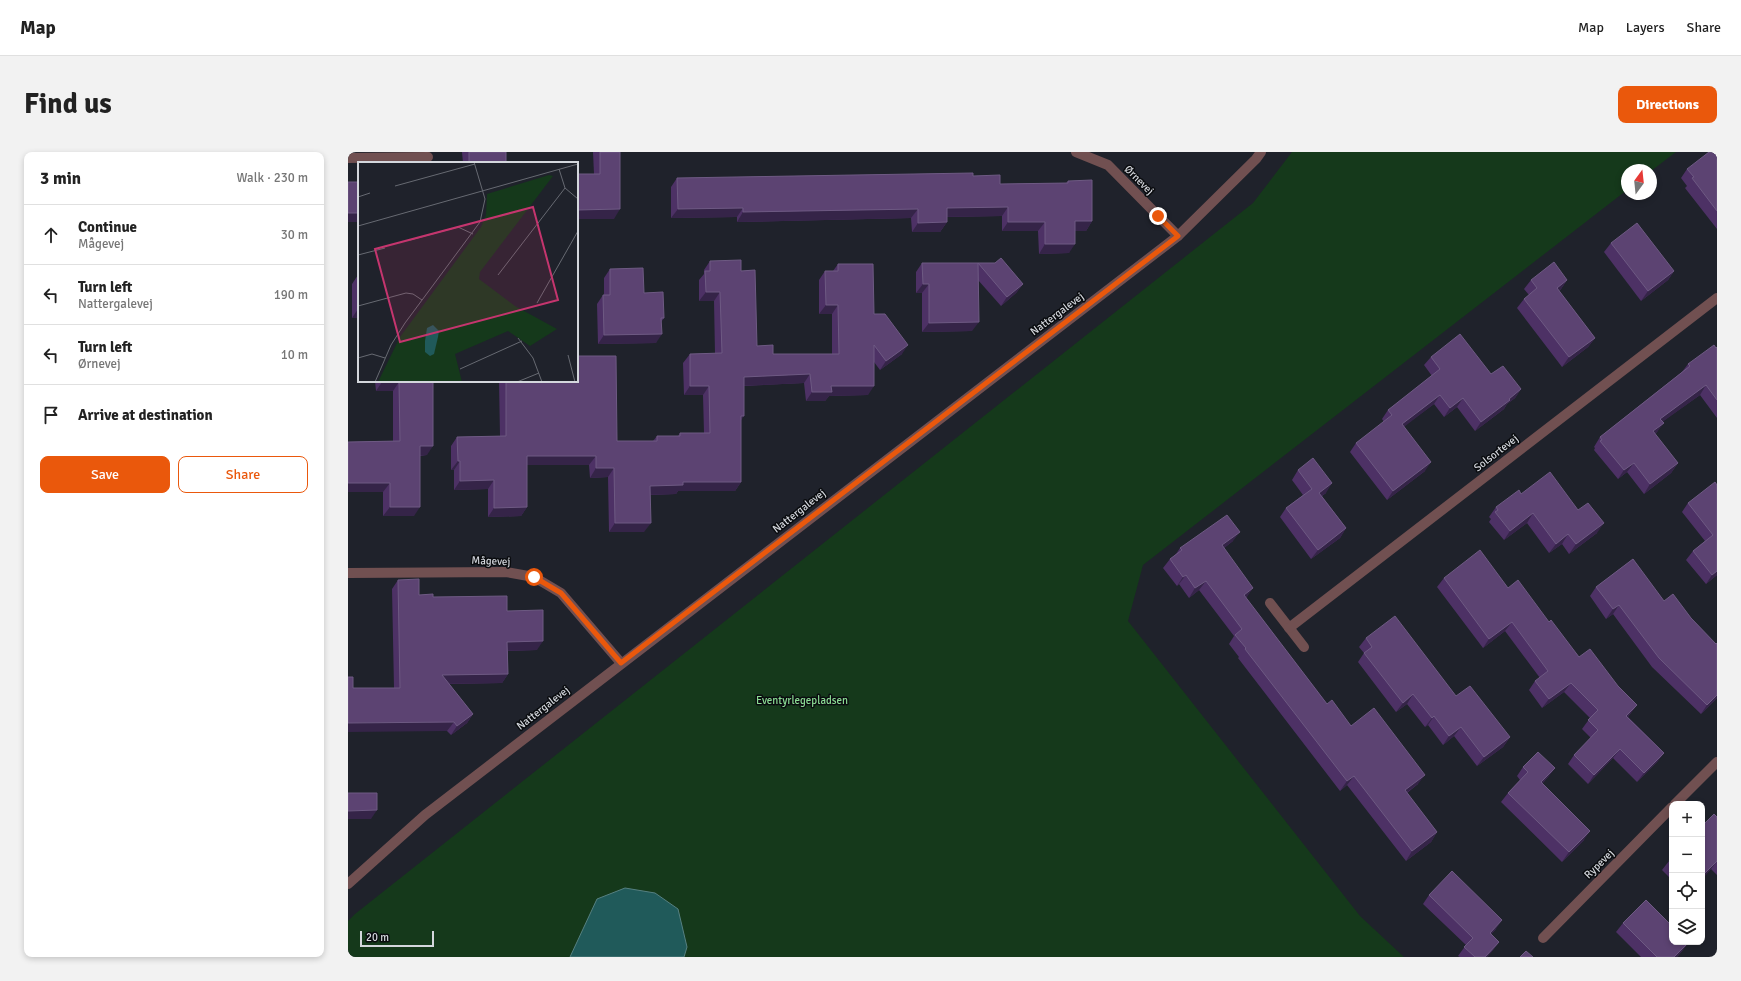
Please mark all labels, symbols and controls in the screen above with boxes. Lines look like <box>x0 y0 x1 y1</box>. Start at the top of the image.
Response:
text: Map <box>20 16 56 40</box>
text: Map <box>1578 19 1604 36</box>
text: Layers <box>1626 19 1665 36</box>
text: Share <box>1687 19 1721 36</box>
button: Directions <box>1618 86 1717 123</box>
text: Find us <box>24 87 112 121</box>
inset map <box>358 162 578 382</box>
street label: Ørnevej <box>1122 163 1156 197</box>
north arrow <box>1621 164 1657 200</box>
text: 3 min <box>40 168 81 189</box>
text: Walk · 230 m <box>237 170 308 186</box>
route end <box>1149 207 1167 225</box>
text: Continue <box>78 218 137 236</box>
icon: ahead <box>40 224 62 246</box>
text: 30 m <box>281 227 308 243</box>
text: Mågevej <box>78 236 124 252</box>
text: Turn left <box>78 278 132 296</box>
icon: left <box>40 284 62 306</box>
text: 190 m <box>274 287 308 303</box>
street label: Nattergalevej <box>1028 290 1086 338</box>
text: Nattergalevej <box>78 296 153 312</box>
text: Turn left <box>78 338 132 356</box>
icon: left <box>40 344 62 366</box>
text: 10 m <box>281 347 308 363</box>
text: Ørnevej <box>78 356 121 372</box>
icon: arrive <box>40 404 62 426</box>
text: Arrive at destination <box>78 406 213 424</box>
street label: Solsortevej <box>1471 432 1521 474</box>
button: Save <box>40 456 170 493</box>
button: Share <box>178 456 308 493</box>
street label: Nattergalevej <box>770 486 828 536</box>
street label: Mågevej <box>471 554 511 568</box>
route start <box>525 568 543 586</box>
street label: Nattergalevej <box>514 683 572 733</box>
park label: Eventyrlegepladsen <box>756 694 848 707</box>
map controls <box>1669 801 1705 945</box>
button: + <box>1669 801 1705 837</box>
button: − <box>1669 837 1705 873</box>
street label: Rypevej <box>1582 847 1616 881</box>
button: locate <box>1669 873 1705 909</box>
button: layers <box>1669 909 1705 945</box>
scale bar <box>360 929 434 948</box>
text: 20 m <box>366 931 389 944</box>

